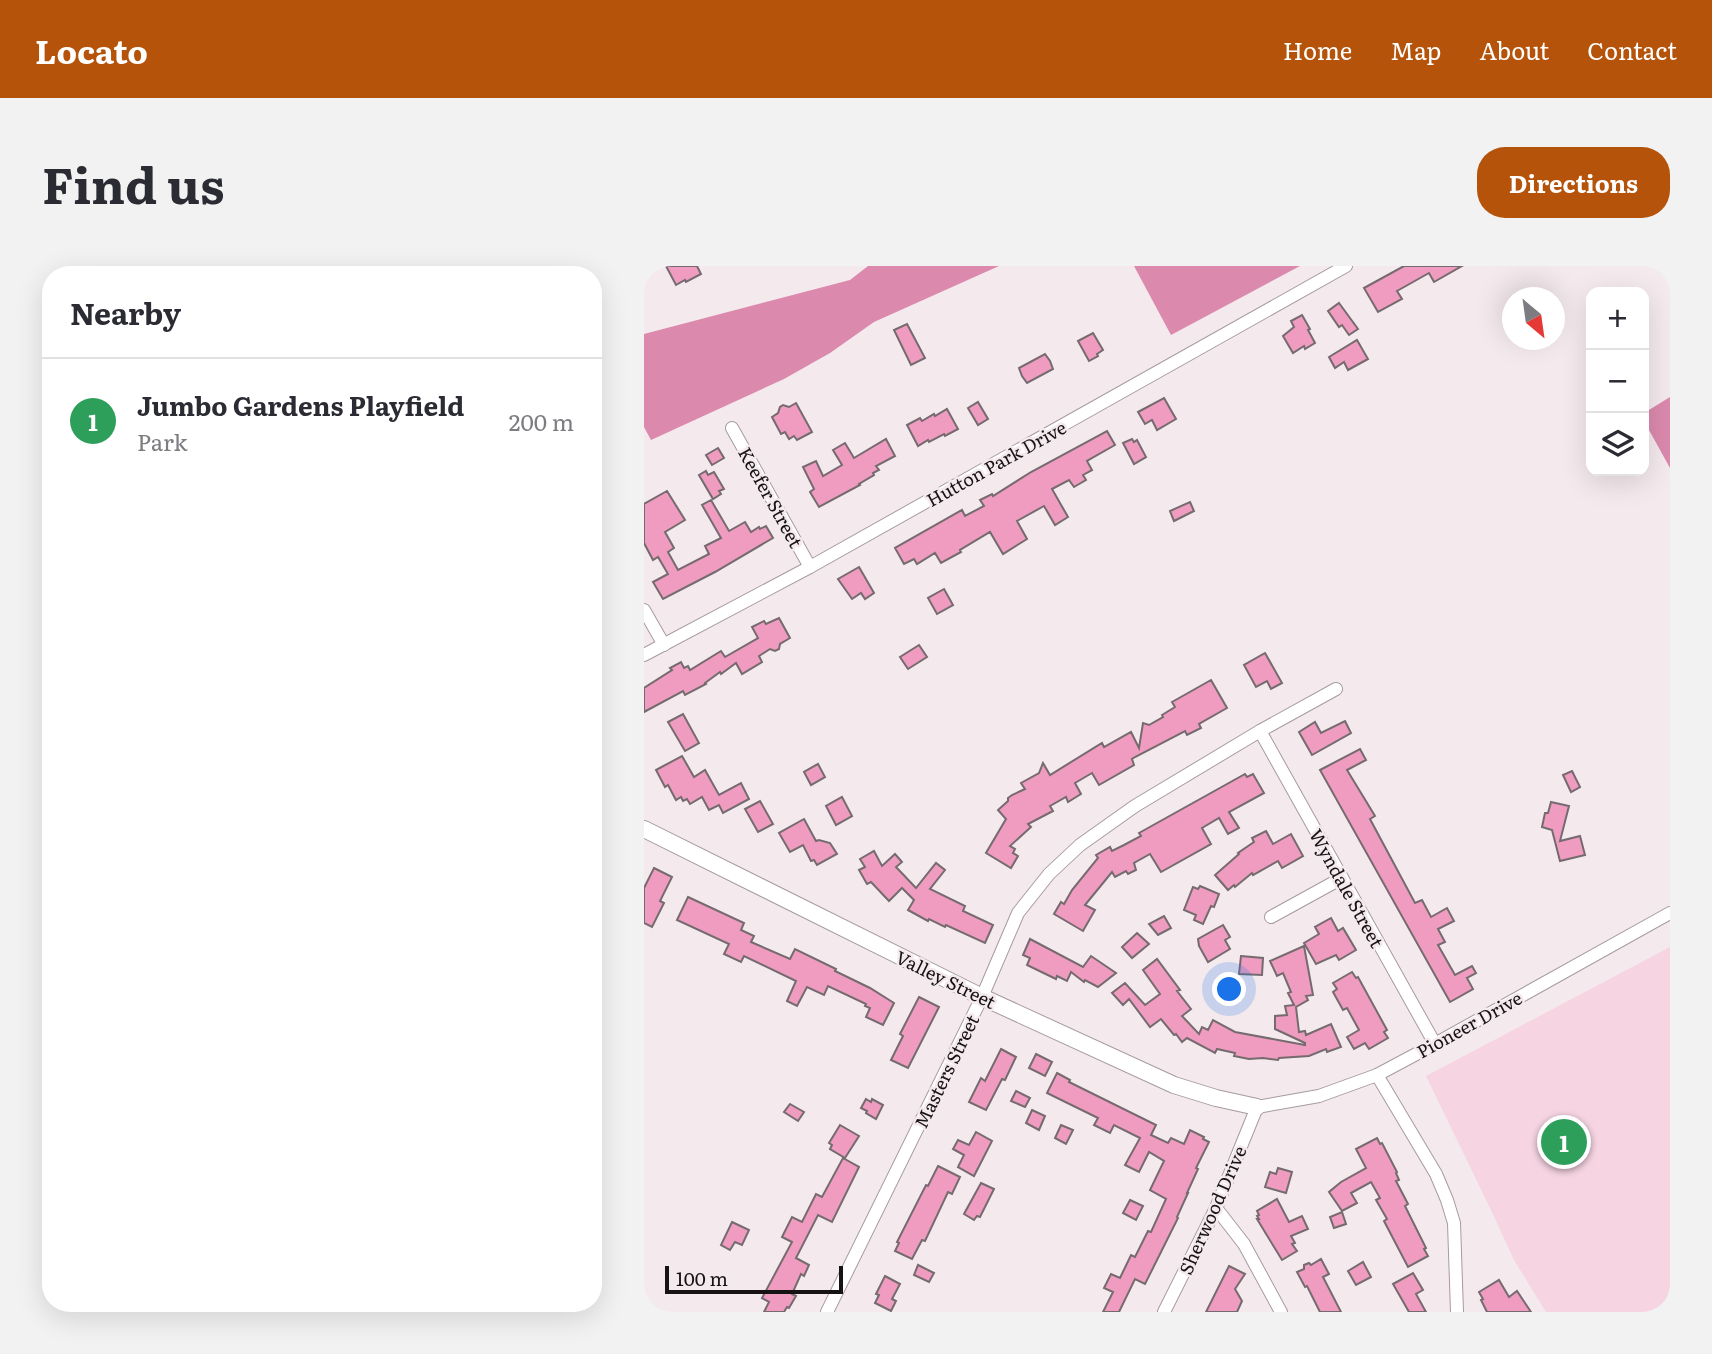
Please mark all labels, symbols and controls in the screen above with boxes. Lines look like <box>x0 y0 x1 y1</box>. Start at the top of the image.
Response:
text: Locato <box>35 25 148 74</box>
text: Home <box>1283 32 1352 67</box>
text: Map <box>1390 32 1441 67</box>
text: About <box>1479 32 1549 67</box>
text: Contact <box>1587 32 1677 67</box>
text: Find us <box>42 146 225 219</box>
button: Directions <box>1477 147 1670 218</box>
north arrow <box>1502 287 1565 350</box>
map controls <box>1586 287 1649 476</box>
button: + <box>1586 287 1649 350</box>
text: Nearby <box>70 290 181 334</box>
button: − <box>1586 350 1649 413</box>
text: Jumbo Gardens Playfield <box>137 385 464 424</box>
text: 1 <box>88 404 98 438</box>
text: 200 m <box>509 404 574 438</box>
street label: Hutton Park Drive <box>921 413 1071 513</box>
button: layers <box>1586 413 1649 476</box>
text: Park <box>137 424 187 458</box>
street label: Keefer Street <box>732 442 810 553</box>
street label: Wyndale Street <box>1303 824 1391 953</box>
street label: Valley Street <box>891 943 1001 1015</box>
your location <box>1212 972 1246 1006</box>
street label: Pioneer Drive <box>1411 984 1527 1064</box>
street label: Masters Street <box>907 1009 985 1132</box>
pin: 1 <box>1541 1116 1587 1168</box>
street label: Sherwood Drive <box>1172 1141 1252 1279</box>
scale bar <box>665 1263 844 1295</box>
text: 100 m <box>676 1264 728 1292</box>

